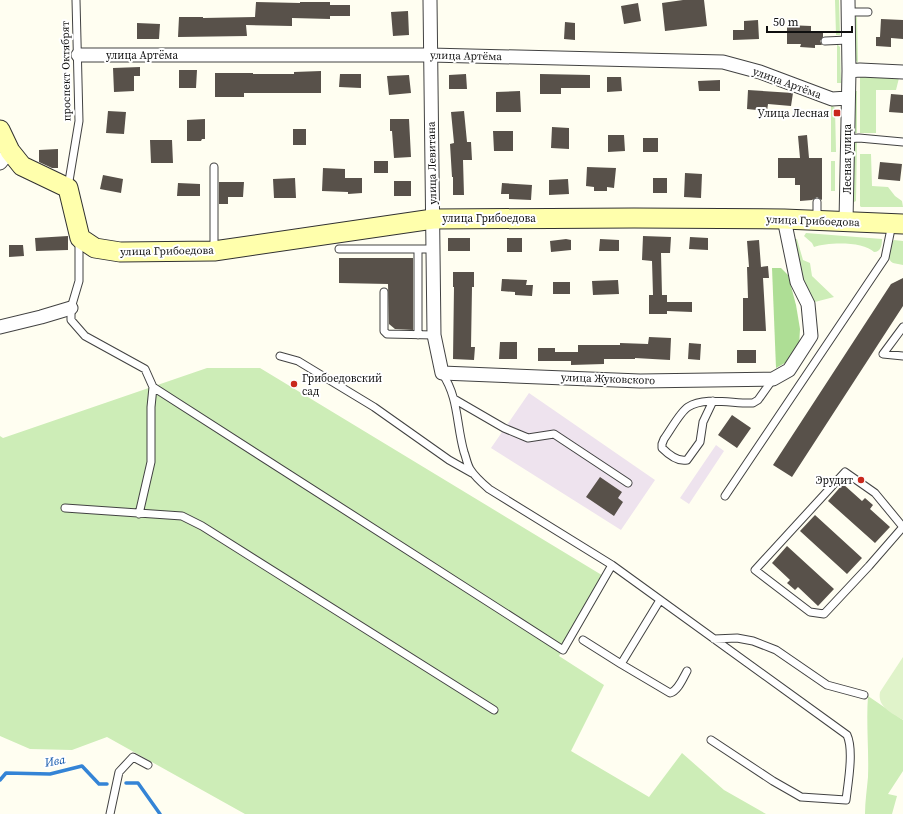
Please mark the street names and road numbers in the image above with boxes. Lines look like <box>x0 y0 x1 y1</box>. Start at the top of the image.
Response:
street label: проспект Октябрят <box>58 20 74 121</box>
street label: улица Артёма <box>106 48 178 63</box>
street label: улица Артёма <box>430 48 503 64</box>
street label: улица Артёма <box>751 64 824 103</box>
street label: улица Левитана <box>424 121 440 205</box>
street label: Лесная улица <box>840 123 855 194</box>
street label: улица Грибоедова <box>442 211 536 226</box>
street label: улица Грибоедова <box>766 212 860 230</box>
street label: улица Грибоедова <box>120 243 214 259</box>
street label: улица Жуковского <box>561 370 655 388</box>

